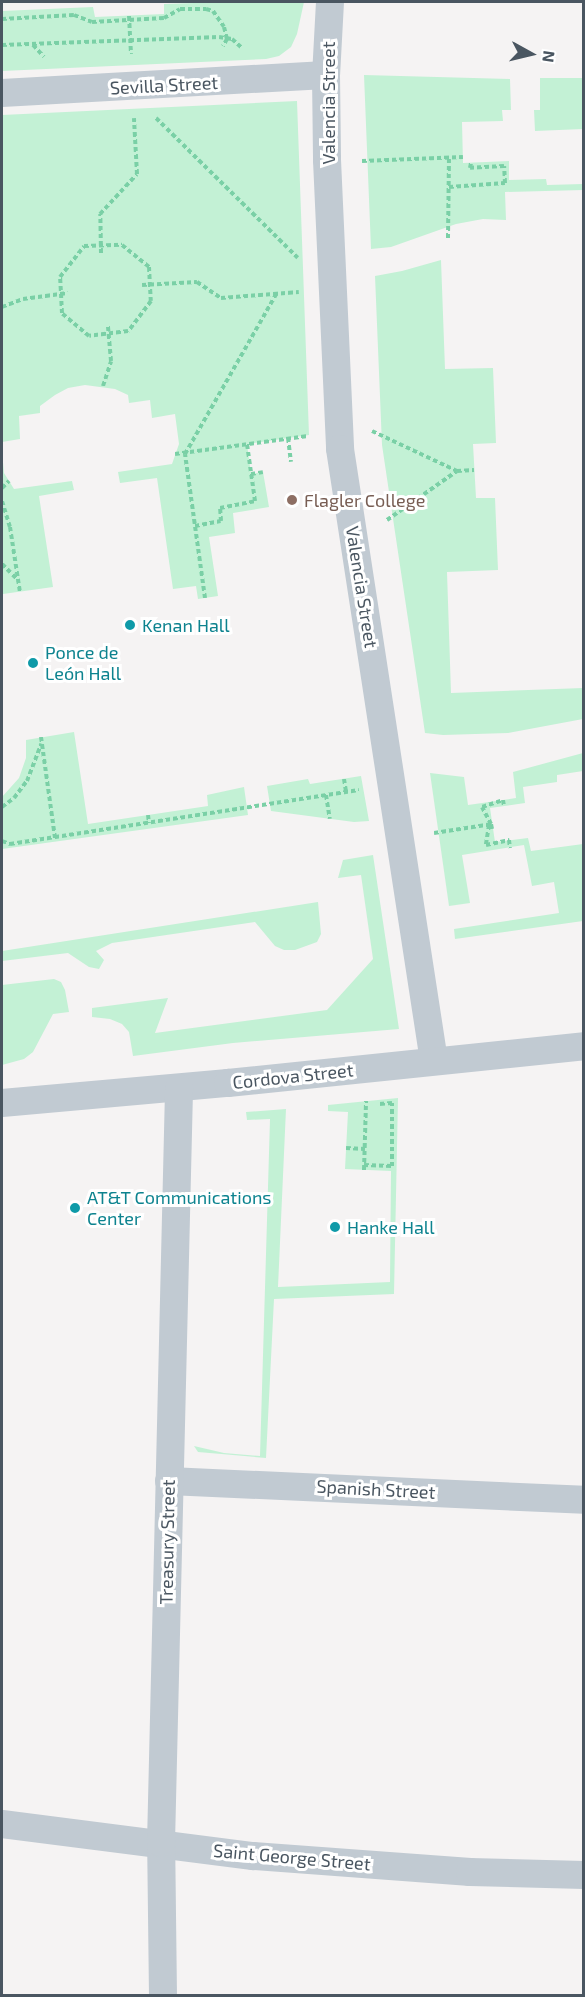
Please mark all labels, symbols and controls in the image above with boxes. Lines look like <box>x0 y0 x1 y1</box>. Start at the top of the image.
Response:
north arrow <box>501 24 561 84</box>
street label: Valencia Street <box>317 42 339 164</box>
text: N <box>539 50 560 64</box>
street label: Sevilla Street <box>109 71 219 99</box>
place label: Flagler College <box>304 489 426 511</box>
marker: Flagler College <box>285 493 299 507</box>
street label: Valencia Street <box>342 525 382 649</box>
place label: Kenan Hall <box>142 614 229 636</box>
marker: Kenan Hall <box>123 618 137 632</box>
place label: Ponce de León Hall <box>45 642 121 684</box>
marker: Ponce de León Hall <box>26 656 40 670</box>
street label: Cordova Street <box>232 1059 354 1093</box>
place label: AT&T Communications Center <box>87 1187 272 1230</box>
marker: AT&T Communications Center <box>68 1201 82 1215</box>
place label: Hanke Hall <box>347 1216 435 1238</box>
marker: Hanke Hall <box>328 1220 342 1234</box>
street label: Spanish Street <box>316 1475 436 1503</box>
street label: Treasury Street <box>155 1479 179 1605</box>
street label: Saint George Street <box>212 1839 372 1875</box>

